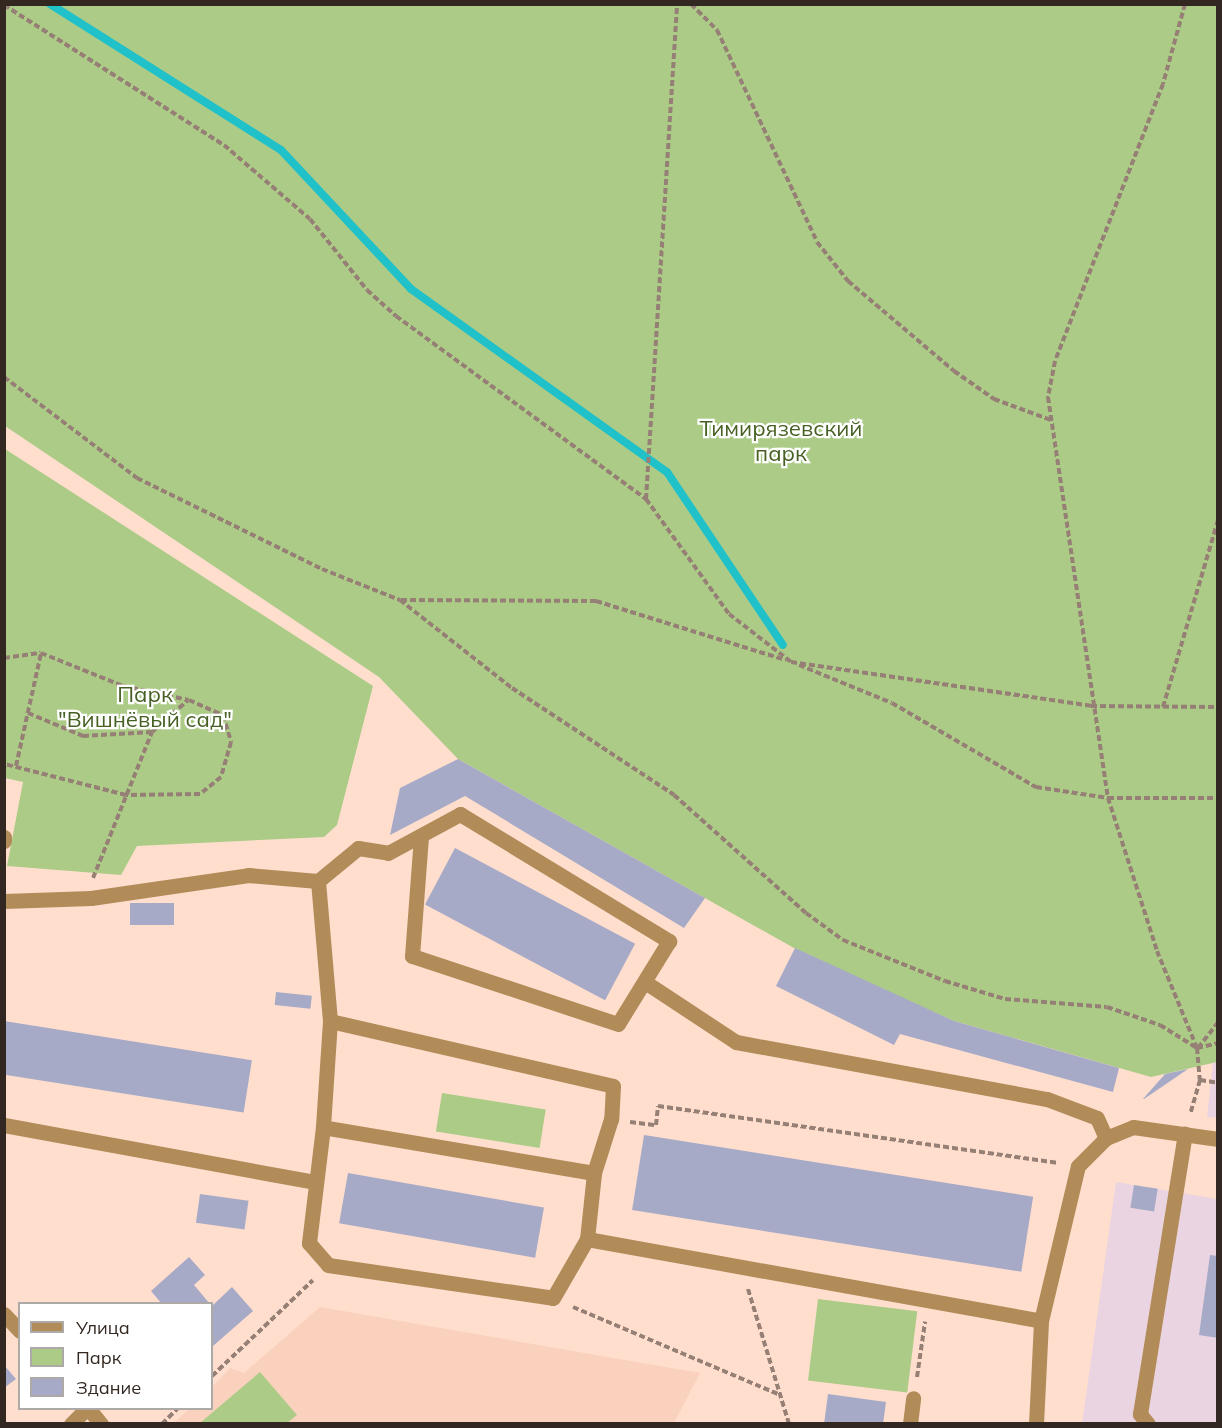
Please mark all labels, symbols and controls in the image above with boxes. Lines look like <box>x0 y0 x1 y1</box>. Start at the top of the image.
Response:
park label: Тимирязевский парк <box>700 415 862 466</box>
park label: Парк "Вишнёвый сад" <box>58 681 232 732</box>
legend <box>18 1302 213 1410</box>
text: Улица <box>76 1316 130 1339</box>
text: Парк <box>76 1346 121 1369</box>
text: Здание <box>76 1376 141 1399</box>

